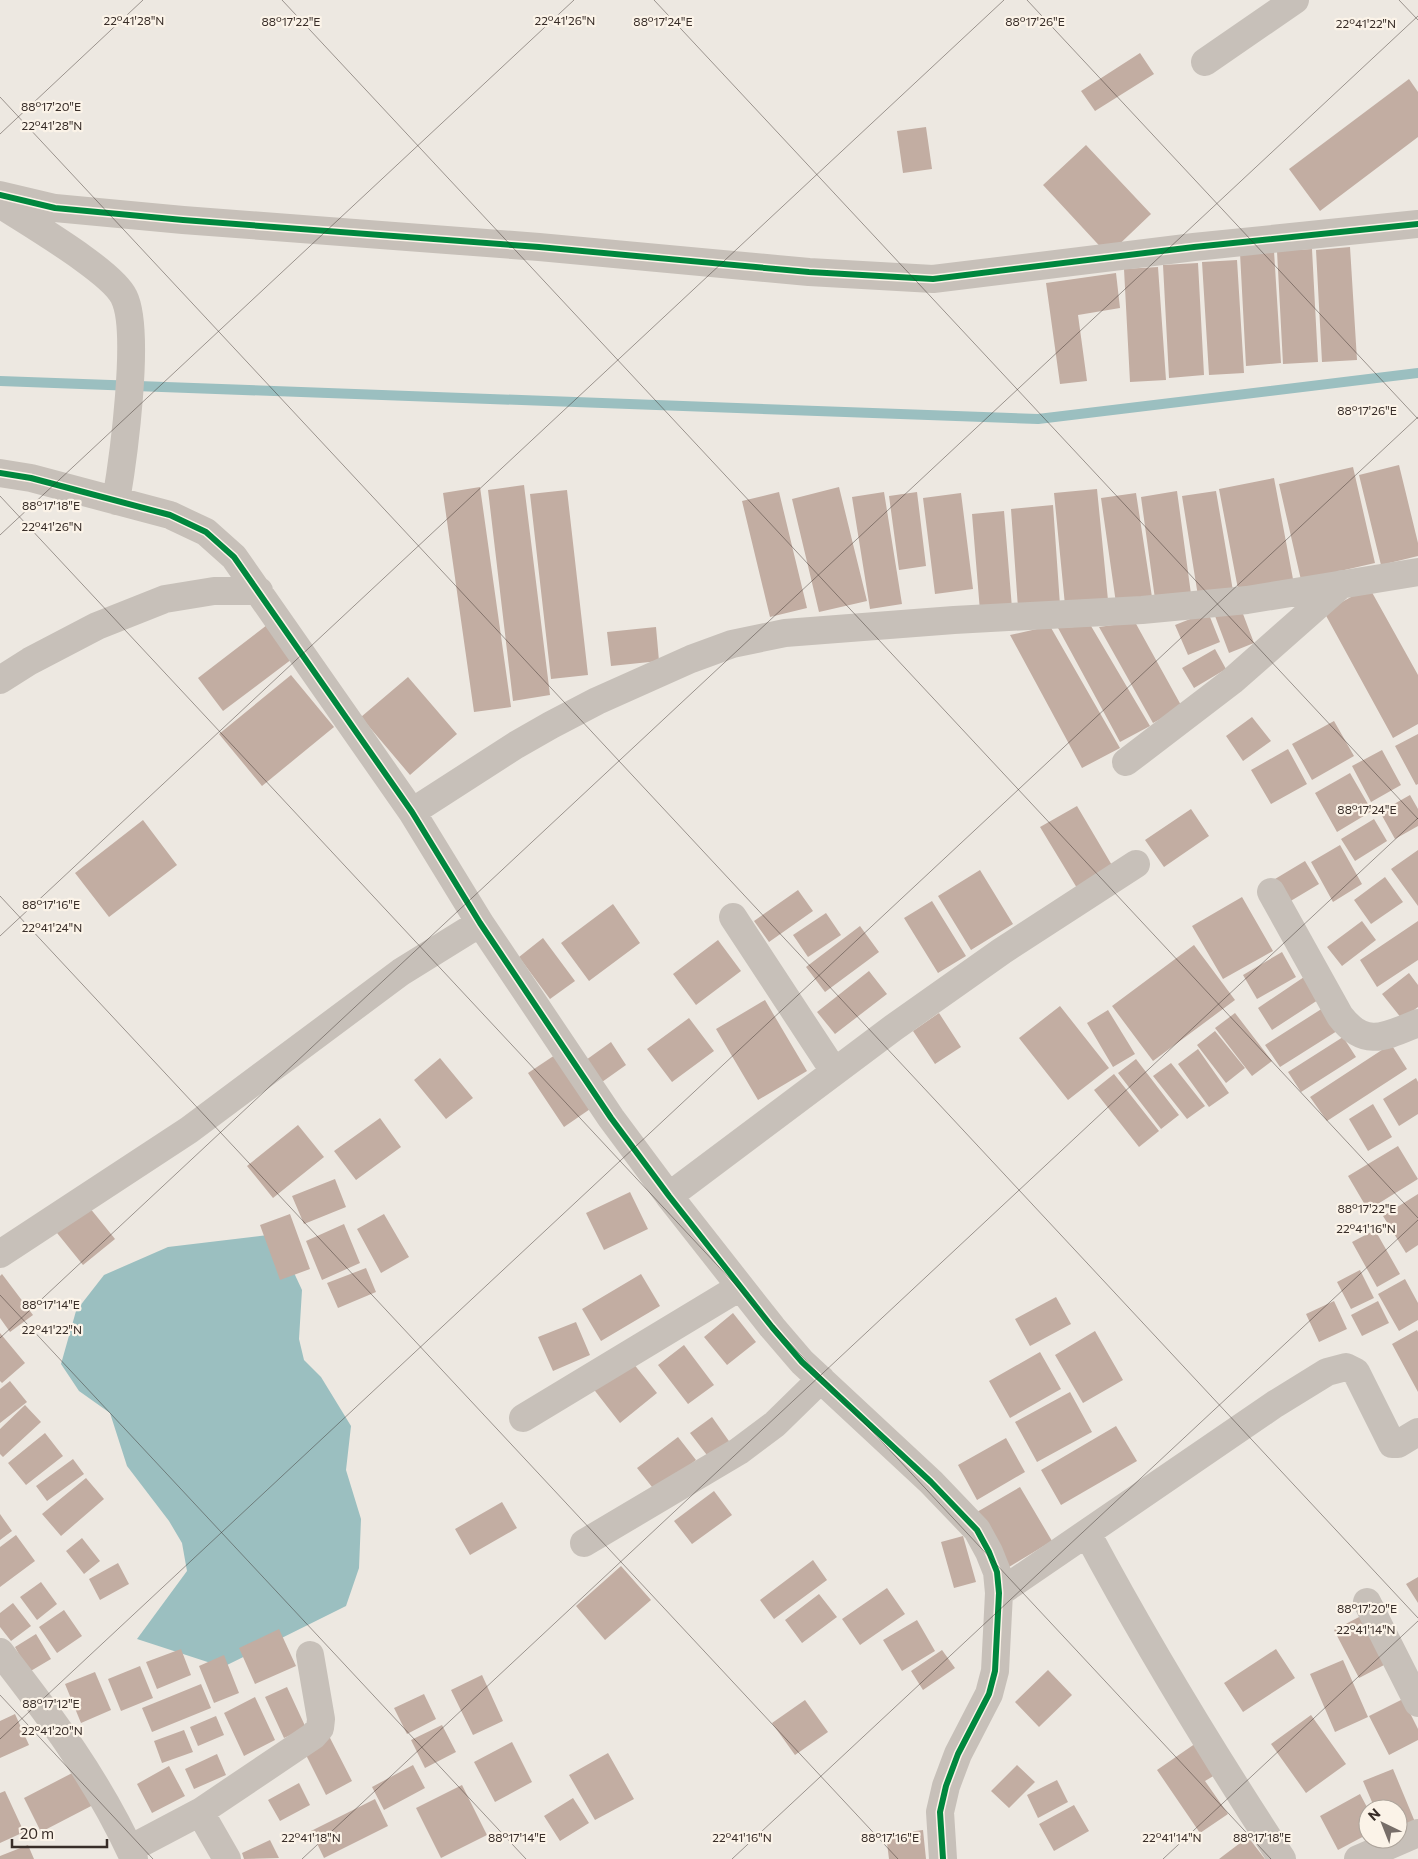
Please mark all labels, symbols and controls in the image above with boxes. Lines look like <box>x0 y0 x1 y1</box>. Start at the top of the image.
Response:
text: 22°41'28"N <box>104 13 164 27</box>
text: 22°41'26"N <box>535 13 595 27</box>
text: 88°17'22"E <box>262 14 320 28</box>
text: 88°17'24"E <box>633 14 693 28</box>
text: 88°17'26"E <box>1005 14 1065 28</box>
text: 22°41'22"N <box>1336 16 1396 30</box>
text: 88°17'20"E <box>21 99 81 113</box>
text: 22°41'28"N <box>22 118 82 132</box>
text: 88°17'26"E <box>1337 403 1397 417</box>
text: 88°17'18"E <box>22 498 80 512</box>
text: 22°41'26"N <box>22 519 82 533</box>
text: 88°17'24"E <box>1337 802 1397 816</box>
text: 88°17'16"E <box>22 897 80 911</box>
text: 22°41'24"N <box>22 920 82 934</box>
text: 88°17'22"E <box>1338 1201 1396 1215</box>
text: 22°41'16"N <box>1336 1221 1396 1235</box>
text: 88°17'14"E <box>22 1297 80 1311</box>
text: 22°41'22"N <box>22 1322 82 1336</box>
text: 88°17'20"E <box>1337 1601 1397 1615</box>
text: 22°41'14"N <box>1336 1622 1396 1636</box>
text: 88°17'12"E <box>22 1696 80 1710</box>
text: 22°41'20"N <box>21 1723 83 1737</box>
north arrow <box>1358 1799 1408 1849</box>
text: N <box>1364 1804 1383 1824</box>
scale bar <box>12 1816 108 1848</box>
text: 20 m <box>20 1824 54 1842</box>
text: 22°41'18"N <box>281 1830 341 1844</box>
text: 88°17'14"E <box>488 1830 546 1844</box>
text: 22°41'16"N <box>712 1830 772 1844</box>
text: 88°17'16"E <box>861 1830 919 1844</box>
text: 22°41'14"N <box>1142 1830 1202 1844</box>
text: 88°17'18"E <box>1233 1830 1291 1844</box>

